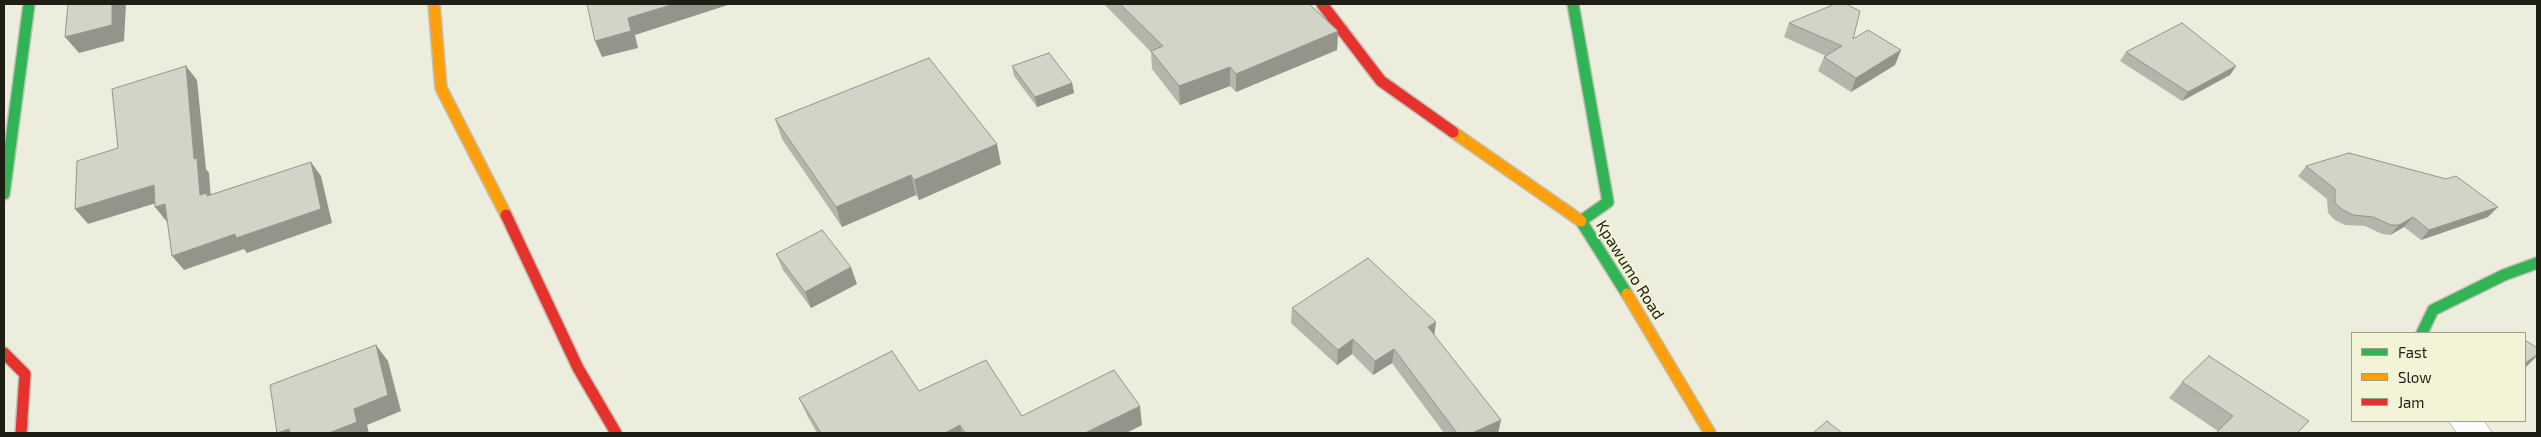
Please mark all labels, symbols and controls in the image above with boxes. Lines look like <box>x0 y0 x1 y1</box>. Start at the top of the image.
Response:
street label: Kpawumo Road <box>1592 217 1668 323</box>
legend <box>2351 332 2526 422</box>
text: Fast <box>2398 343 2427 361</box>
text: Slow <box>2398 368 2432 386</box>
text: Jam <box>2398 393 2424 411</box>

